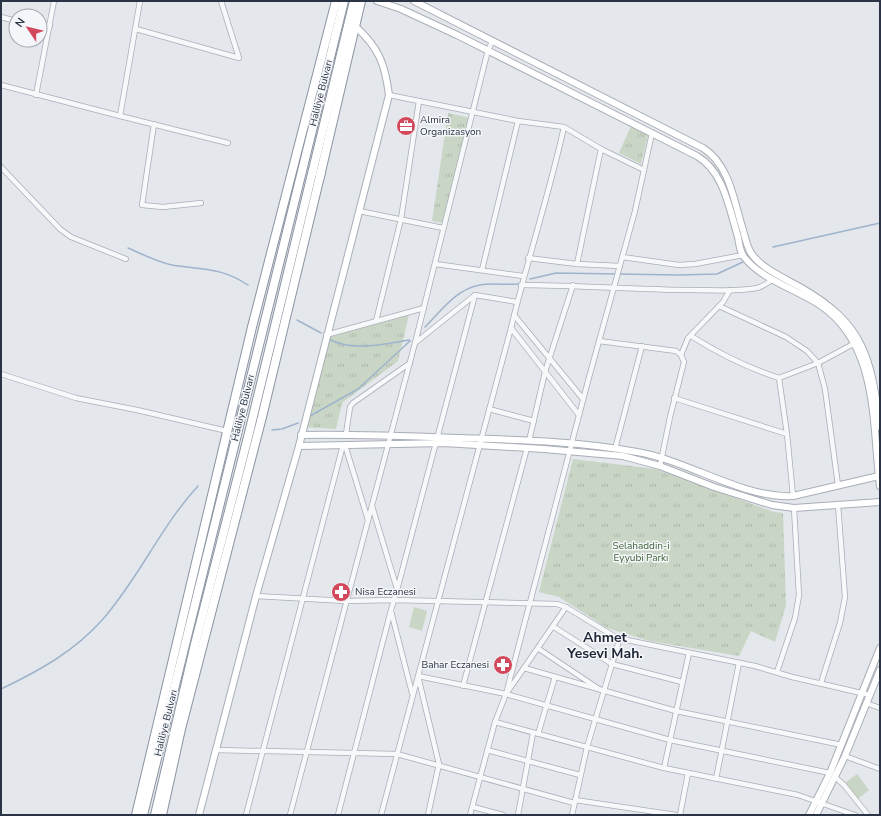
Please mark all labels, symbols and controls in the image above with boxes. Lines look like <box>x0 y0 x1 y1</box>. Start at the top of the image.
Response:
north arrow <box>8 8 48 48</box>
text: N <box>12 15 29 30</box>
street label: Haliliye Bulvarı <box>306 58 336 128</box>
place label: Almira Organizasyon <box>420 113 481 139</box>
office icon: Almira Organizasyon <box>395 115 417 137</box>
street label: Haliliye Bulvarı <box>228 373 258 443</box>
park label: Selahaddin-i Eyyubi Parkı <box>613 539 669 565</box>
pharmacy icon: Nisa Eczanesi <box>330 581 352 603</box>
place label: Nisa Eczanesi <box>355 585 416 599</box>
district label: Ahmet Yesevi Mah. <box>566 628 643 663</box>
pharmacy icon: Bahar Eczanesi <box>492 654 514 676</box>
place label: Bahar Eczanesi <box>421 658 489 672</box>
street label: Haliliye Bulvarı <box>151 688 181 758</box>

